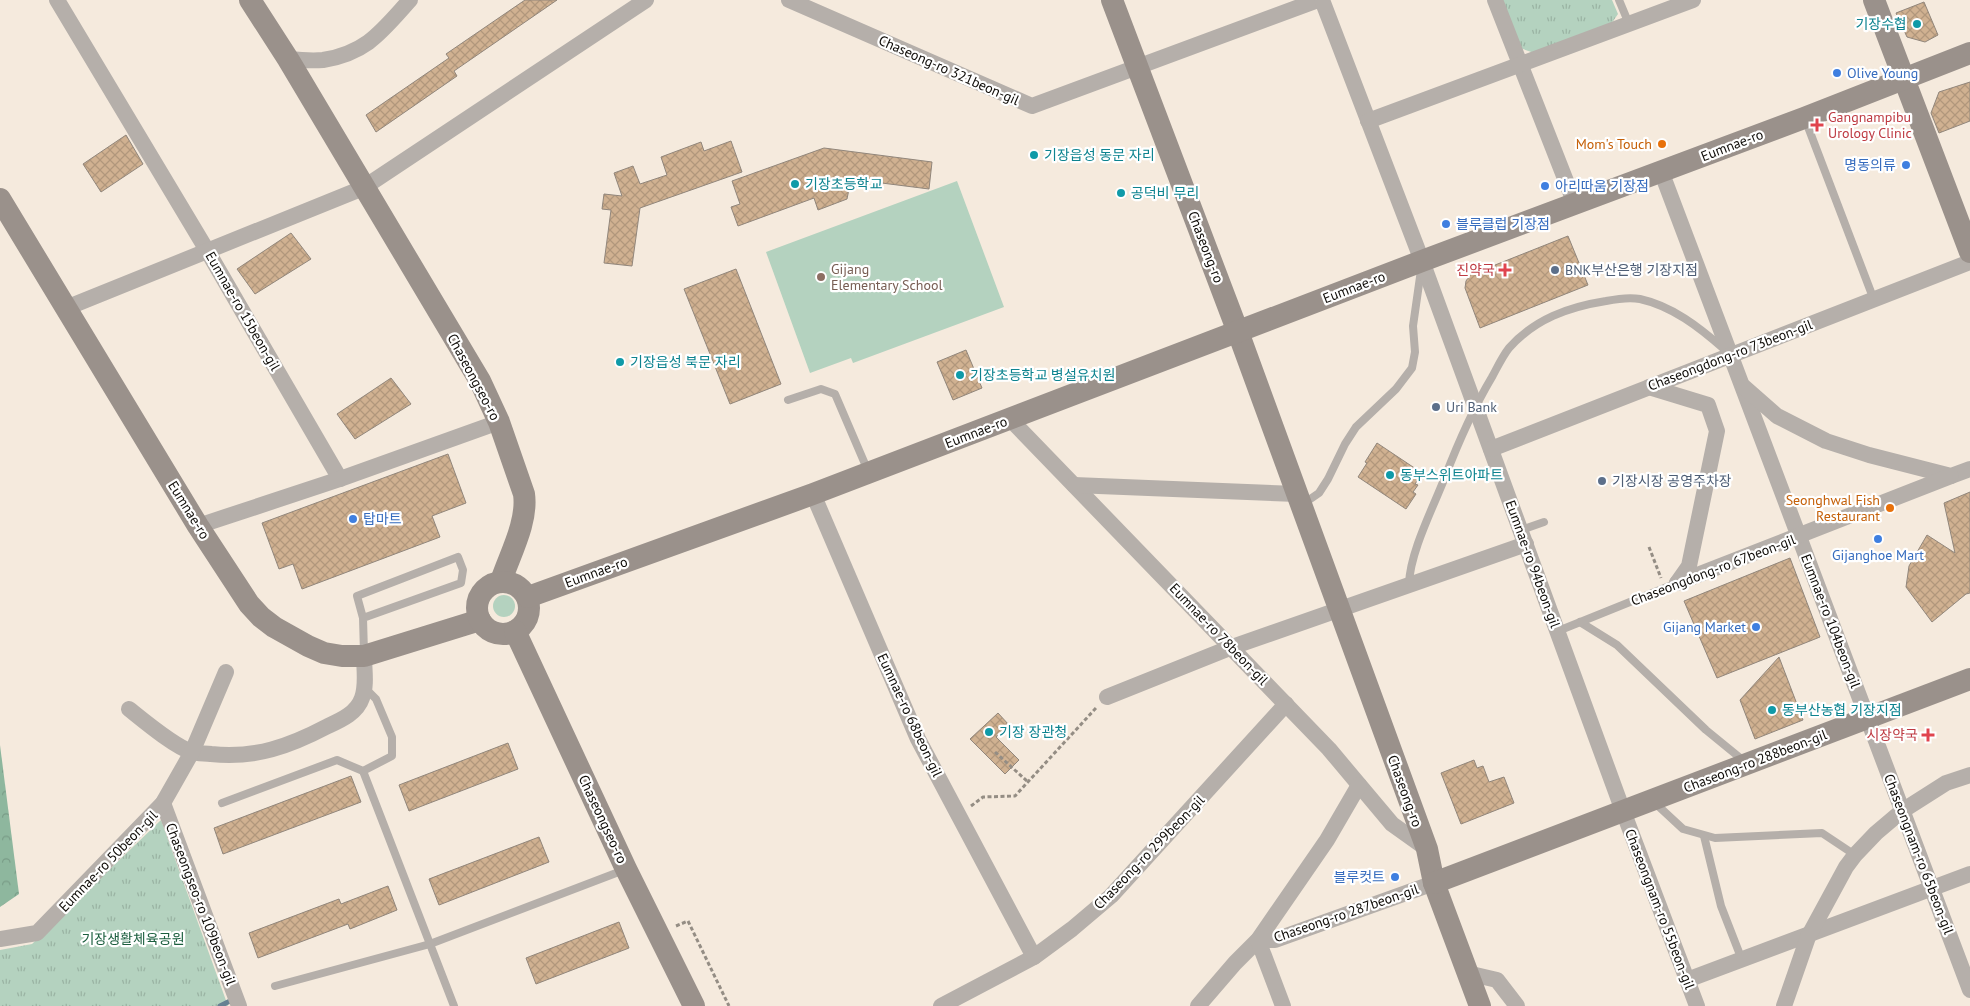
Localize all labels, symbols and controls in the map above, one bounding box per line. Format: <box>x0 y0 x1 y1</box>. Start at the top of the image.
place label: 기장수협 <box>1855 15 1907 33</box>
marker: 기장수협 <box>1911 18 1923 30</box>
street label: Chaseong-ro 321beon-gil <box>876 31 1022 109</box>
place label: Olive Young <box>1847 64 1918 82</box>
marker: Olive Young <box>1831 67 1843 79</box>
place label: Gangnampibu Urology Clinic <box>1828 108 1912 142</box>
marker: Gangnampibu Urology Clinic <box>1810 118 1824 132</box>
street label: Eumnae-ro <box>1698 125 1766 165</box>
place label: Mom's Touch <box>1576 135 1652 153</box>
marker: Mom's Touch <box>1656 138 1668 150</box>
place label: 기장읍성 동문 자리 <box>1044 146 1155 164</box>
marker: 기장읍성 동문 자리 <box>1028 149 1040 161</box>
place label: 명동의류 <box>1844 156 1896 174</box>
marker: 명동의류 <box>1900 159 1912 171</box>
place label: 기장초등학교 <box>805 175 882 193</box>
place label: 아리따움 기장점 <box>1555 177 1649 195</box>
marker: 기장초등학교 <box>789 178 801 190</box>
marker: 아리따움 기장점 <box>1539 180 1551 192</box>
place label: 공덕비 무리 <box>1131 184 1199 202</box>
marker: 공덕비 무리 <box>1115 187 1127 199</box>
street label: Chaseong-ro <box>1184 209 1228 285</box>
place label: 블루클럽 기장점 <box>1456 215 1550 233</box>
marker: 블루클럽 기장점 <box>1440 218 1452 230</box>
street label: Eumnae-ro 15beon-gil <box>202 248 284 374</box>
place label: Gijang Elementary School <box>831 260 943 294</box>
place label: 진약국 <box>1456 261 1495 279</box>
place label: BNK부산은행 기장지점 <box>1565 261 1698 279</box>
marker: 진약국 <box>1499 264 1511 276</box>
marker: BNK부산은행 기장지점 <box>1549 264 1561 276</box>
street label: Eumnae-ro <box>1320 267 1388 307</box>
marker: Gijang Elementary School <box>815 271 827 283</box>
street label: Chaseongdong-ro 73beon-gil <box>1645 315 1815 395</box>
street label: Chaseongseo-ro <box>444 330 504 424</box>
place label: 기장읍성 북문 자리 <box>630 353 741 371</box>
marker: 기장읍성 북문 자리 <box>614 356 626 368</box>
place label: 기장초등학교 병설유치원 <box>970 366 1115 384</box>
marker: 기장초등학교 병설유치원 <box>954 369 966 381</box>
place label: Uri Bank <box>1446 398 1497 416</box>
marker: Uri Bank <box>1430 401 1442 413</box>
street label: Eumnae-ro <box>942 412 1010 452</box>
place label: 동부스위트아파트 <box>1400 466 1503 484</box>
marker: 동부스위트아파트 <box>1384 469 1396 481</box>
place label: 기장시장 공영주차장 <box>1612 472 1732 490</box>
marker: 기장시장 공영주차장 <box>1596 475 1608 487</box>
street label: Eumnae-ro <box>164 477 214 543</box>
place label: Seonghwal Fish Restaurant <box>1786 491 1880 525</box>
street label: Eumnae-ro 94beon-gil <box>1502 498 1564 630</box>
marker: Seonghwal Fish Restaurant <box>1884 502 1896 514</box>
place label: 탑마트 <box>363 510 402 528</box>
marker: 탑마트 <box>347 513 359 525</box>
street label: Chaseongdong-ro 67beon-gil <box>1628 530 1798 610</box>
marker: Gijanghoe Mart <box>1872 533 1884 545</box>
place label: Gijanghoe Mart <box>1832 546 1924 564</box>
street label: Eumnae-ro 104beon-gil <box>1797 551 1865 691</box>
street label: Eumnae-ro <box>562 552 630 592</box>
street label: Eumnae-ro 78beon-gil <box>1166 579 1272 689</box>
place label: Gijang Market <box>1663 618 1746 636</box>
marker: Gijang Market <box>1750 621 1762 633</box>
street label: Eumnae-ro 68beon-gil <box>873 650 947 780</box>
place label: 동부산농협 기장지점 <box>1782 701 1902 719</box>
marker: 동부산농협 기장지점 <box>1766 704 1778 716</box>
place label: 기장 장관청 <box>999 723 1067 741</box>
street label: Chaseong-ro 288beon-gil <box>1681 725 1829 797</box>
marker: 기장 장관청 <box>983 726 995 738</box>
place label: 시장약국 <box>1866 726 1918 744</box>
marker: 시장약국 <box>1922 729 1934 741</box>
street label: Chaseong-ro <box>1384 752 1426 830</box>
street label: Chaseongnam-ro 65beon-gil <box>1880 771 1958 937</box>
street label: Chaseongseo-ro <box>575 772 631 866</box>
street label: Chaseong-ro 299beon-gil <box>1090 791 1208 913</box>
street label: Eumnae-ro 50beon-gil <box>55 806 161 916</box>
street label: Chaseongseo-ro 109beon-gil <box>162 820 240 988</box>
street label: Chaseongnam-ro 55beon-gil <box>1621 826 1699 992</box>
place label: 블루컷트 <box>1333 868 1385 886</box>
marker: 블루컷트 <box>1389 871 1401 883</box>
street label: Chaseong-ro 287beon-gil <box>1271 880 1421 946</box>
park label: 기장생활체육공원 <box>81 930 185 948</box>

